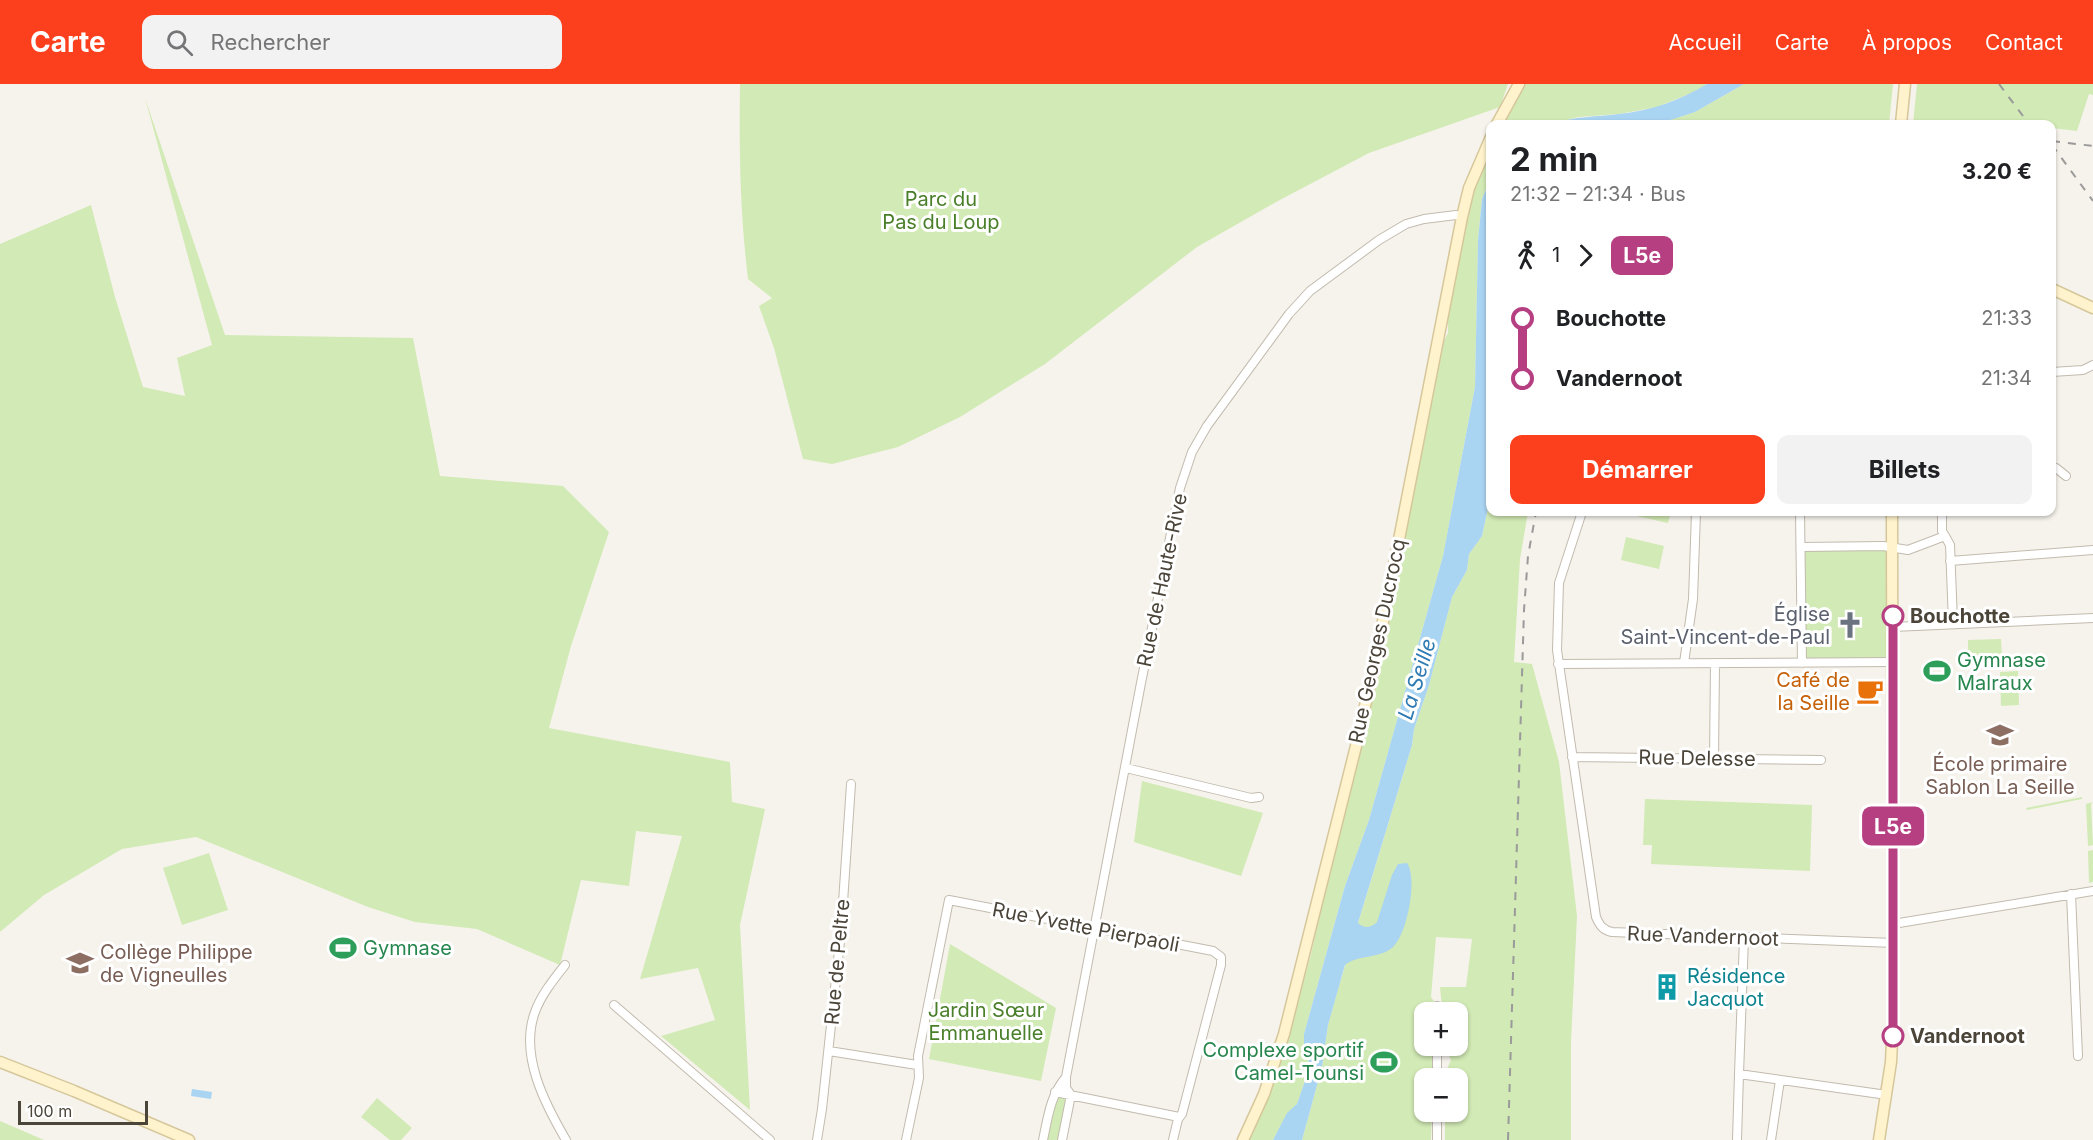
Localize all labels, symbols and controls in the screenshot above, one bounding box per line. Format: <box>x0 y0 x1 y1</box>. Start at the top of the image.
search box <box>142 15 562 69</box>
text: Carte <box>30 25 106 59</box>
icon: search <box>163 26 196 59</box>
text: Rechercher <box>211 29 330 55</box>
text: Accueil <box>1668 30 1742 55</box>
text: Carte <box>1775 30 1829 55</box>
text: À propos <box>1862 30 1952 55</box>
text: Contact <box>1985 30 2063 55</box>
text: 2 min <box>1510 139 1598 179</box>
text: 3.20 € <box>1962 158 2032 184</box>
text: 21:32 – 21:34 · Bus <box>1510 182 1686 206</box>
park label: Parc du Pas du Loup <box>882 187 1000 234</box>
icon: walk <box>1510 239 1543 272</box>
icon: forward <box>1569 239 1602 272</box>
text: 1 <box>1552 243 1560 267</box>
text: L5e <box>1623 243 1661 268</box>
text: Bouchotte <box>1556 305 1666 331</box>
text: 21:33 <box>1981 306 2032 330</box>
text: Vandernoot <box>1556 365 1682 391</box>
text: 21:34 <box>1981 366 2032 390</box>
button: Démarrer <box>1510 435 1765 504</box>
button: Billets <box>1777 435 2032 504</box>
street label: Rue de Haute-Rive <box>1132 491 1192 669</box>
street label: Rue Georges Ducrocq <box>1344 537 1410 745</box>
place label: Église Saint-Vincent-de-Paul <box>1620 601 1830 649</box>
place label: Bouchotte <box>1910 604 2010 628</box>
marker: Bouchotte <box>1882 605 1904 627</box>
church icon: Église Saint-Vincent-de-Paul <box>1835 610 1865 640</box>
water label: La Seille <box>1392 635 1441 722</box>
place label: Gymnase Malraux <box>1957 648 2046 695</box>
sports icon: Gymnase Malraux <box>1922 656 1952 686</box>
place label: Café de la Seille <box>1776 668 1850 715</box>
cafe icon: Café de la Seille <box>1855 676 1885 706</box>
school or university icon: École primaire Sablon La Seille <box>1985 720 2015 750</box>
street label: Rue Delesse <box>1638 745 1756 771</box>
place label: École primaire Sablon La Seille <box>1925 751 2075 799</box>
line badge: L5e <box>1858 806 1928 846</box>
text: L5e <box>1874 814 1912 839</box>
street label: Rue Yvette Pierpaoli <box>990 897 1182 957</box>
street label: Rue de Peltre <box>820 898 854 1026</box>
street label: Rue Vandernoot <box>1627 921 1780 951</box>
sports icon: Gymnase <box>328 933 358 963</box>
place label: Gymnase <box>363 936 452 960</box>
place label: Collège Philippe de Vigneulles <box>100 940 253 987</box>
school or university icon: Collège Philippe de Vigneulles <box>65 948 95 978</box>
place label: Résidence Jacquot <box>1687 964 1785 1011</box>
building icon: Résidence Jacquot <box>1652 972 1682 1002</box>
park label: Jardin Sœur Emmanuelle <box>928 998 1045 1045</box>
map controls <box>1414 1002 1468 1122</box>
button: + <box>1414 1002 1468 1056</box>
place label: Vandernoot <box>1910 1024 2025 1048</box>
marker: Vandernoot <box>1882 1025 1904 1047</box>
place label: Complexe sportif Camel-Tounsi <box>1202 1038 1365 1085</box>
sports icon: Complexe sportif Camel-Tounsi <box>1369 1047 1399 1077</box>
button: − <box>1414 1068 1468 1122</box>
scale bar <box>18 1098 148 1126</box>
text: 100 m <box>27 1101 72 1121</box>

